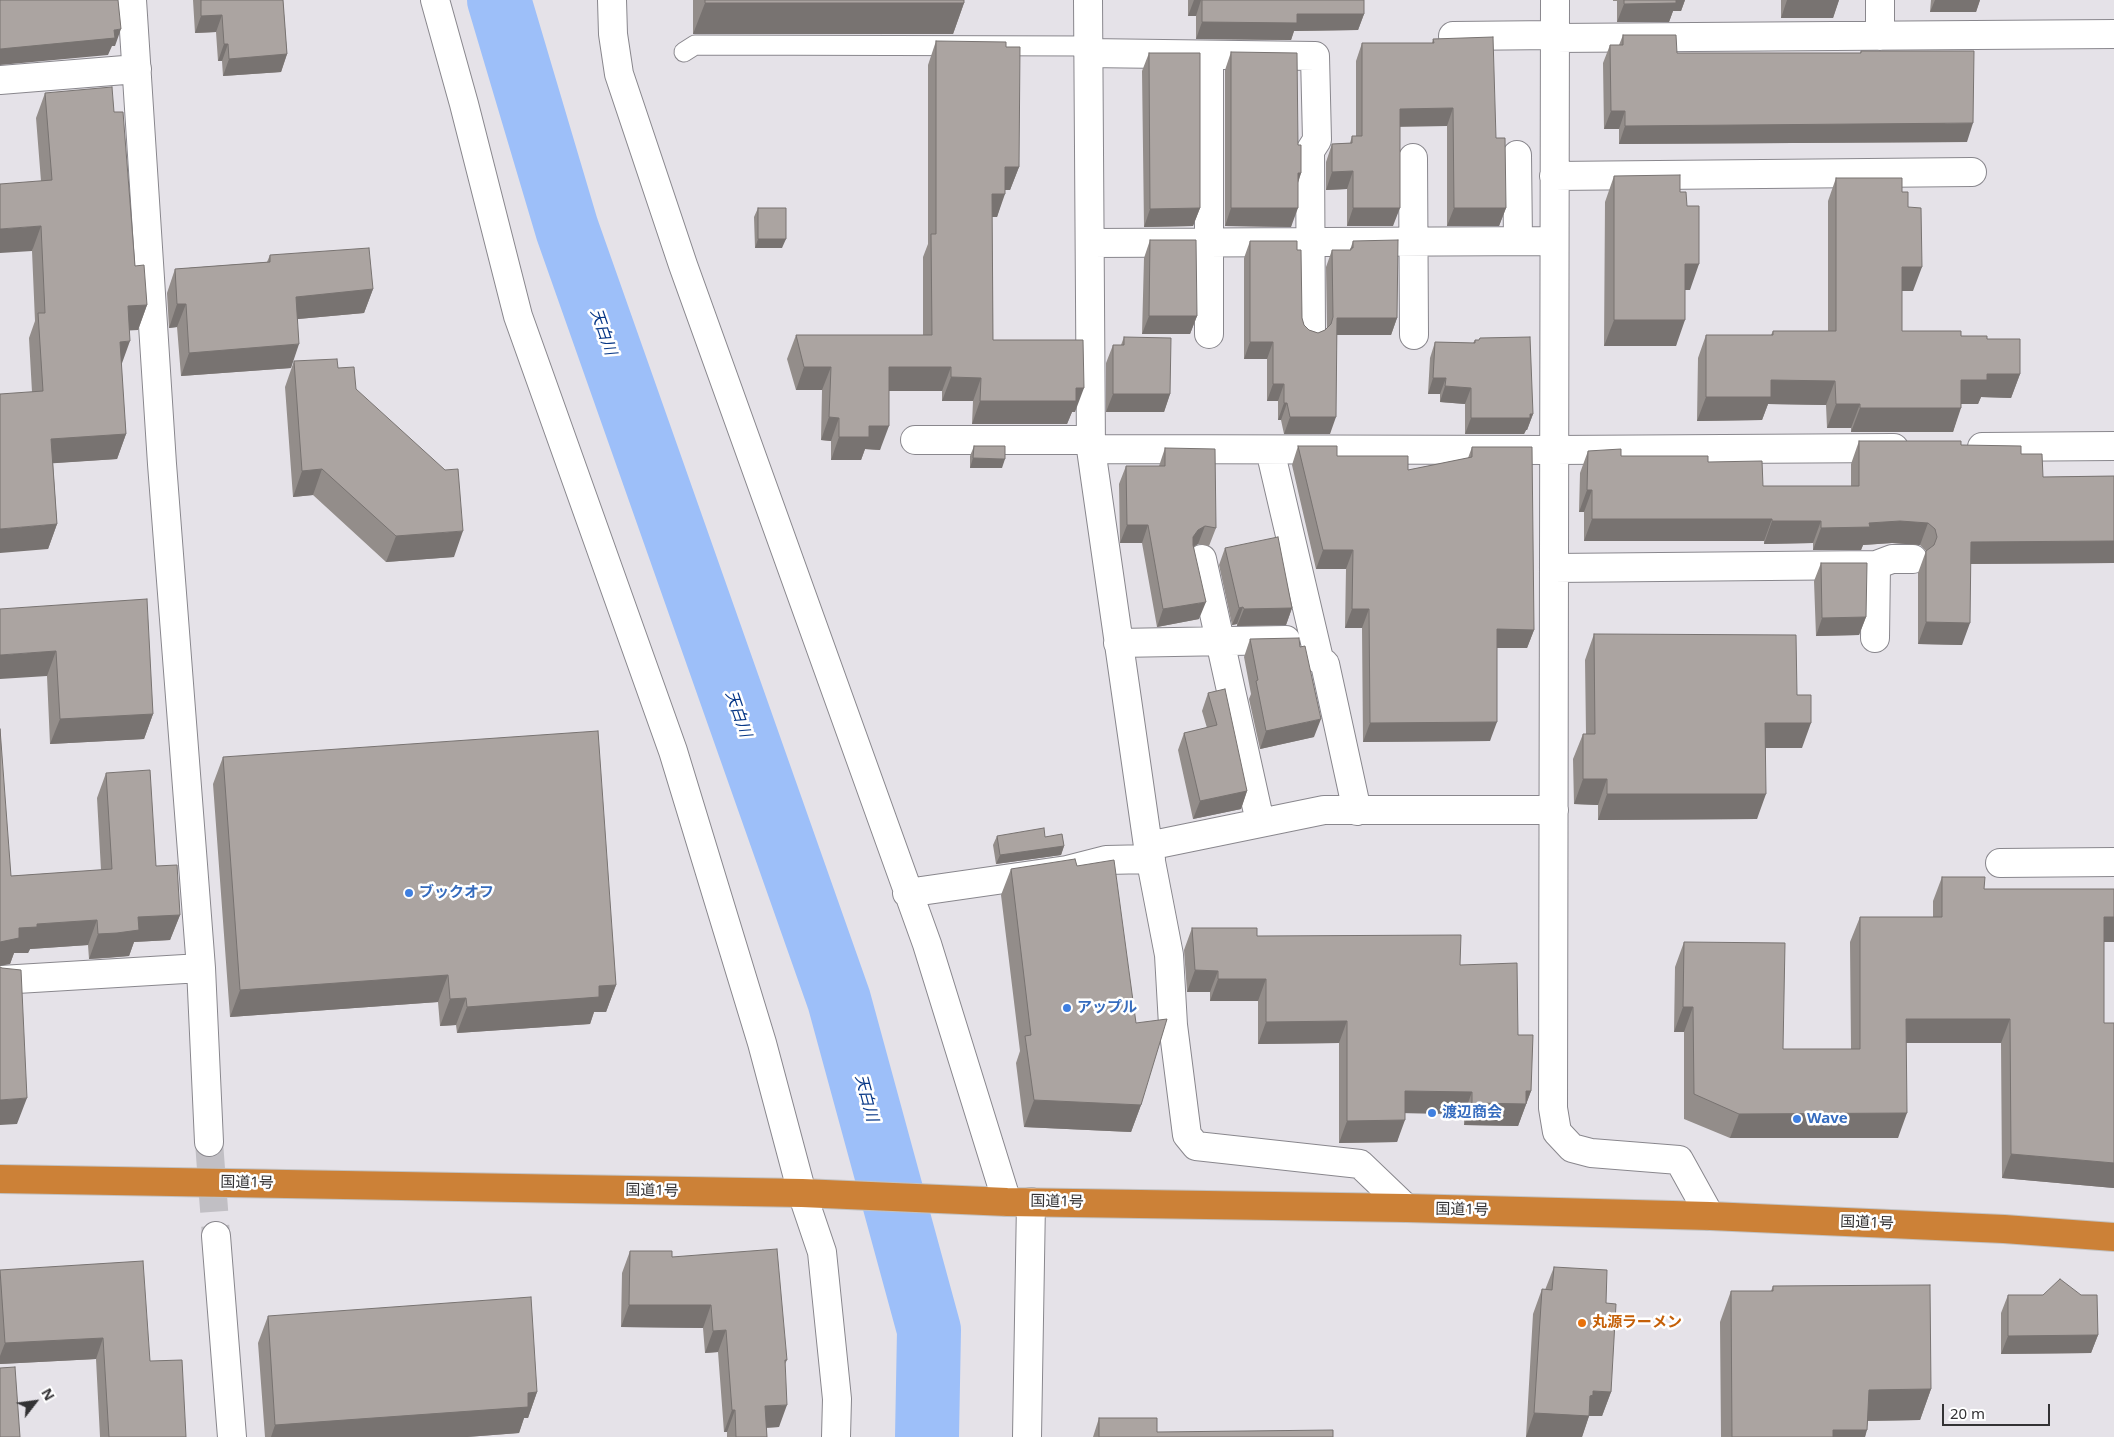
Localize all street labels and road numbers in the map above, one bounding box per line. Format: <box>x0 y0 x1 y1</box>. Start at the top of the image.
street label: 国道1号 <box>220 1174 274 1192</box>
street label: 国道1号 <box>625 1182 679 1200</box>
street label: 国道1号 <box>1030 1193 1084 1211</box>
street label: 国道1号 <box>1435 1201 1489 1219</box>
street label: 国道1号 <box>1840 1213 1894 1233</box>

